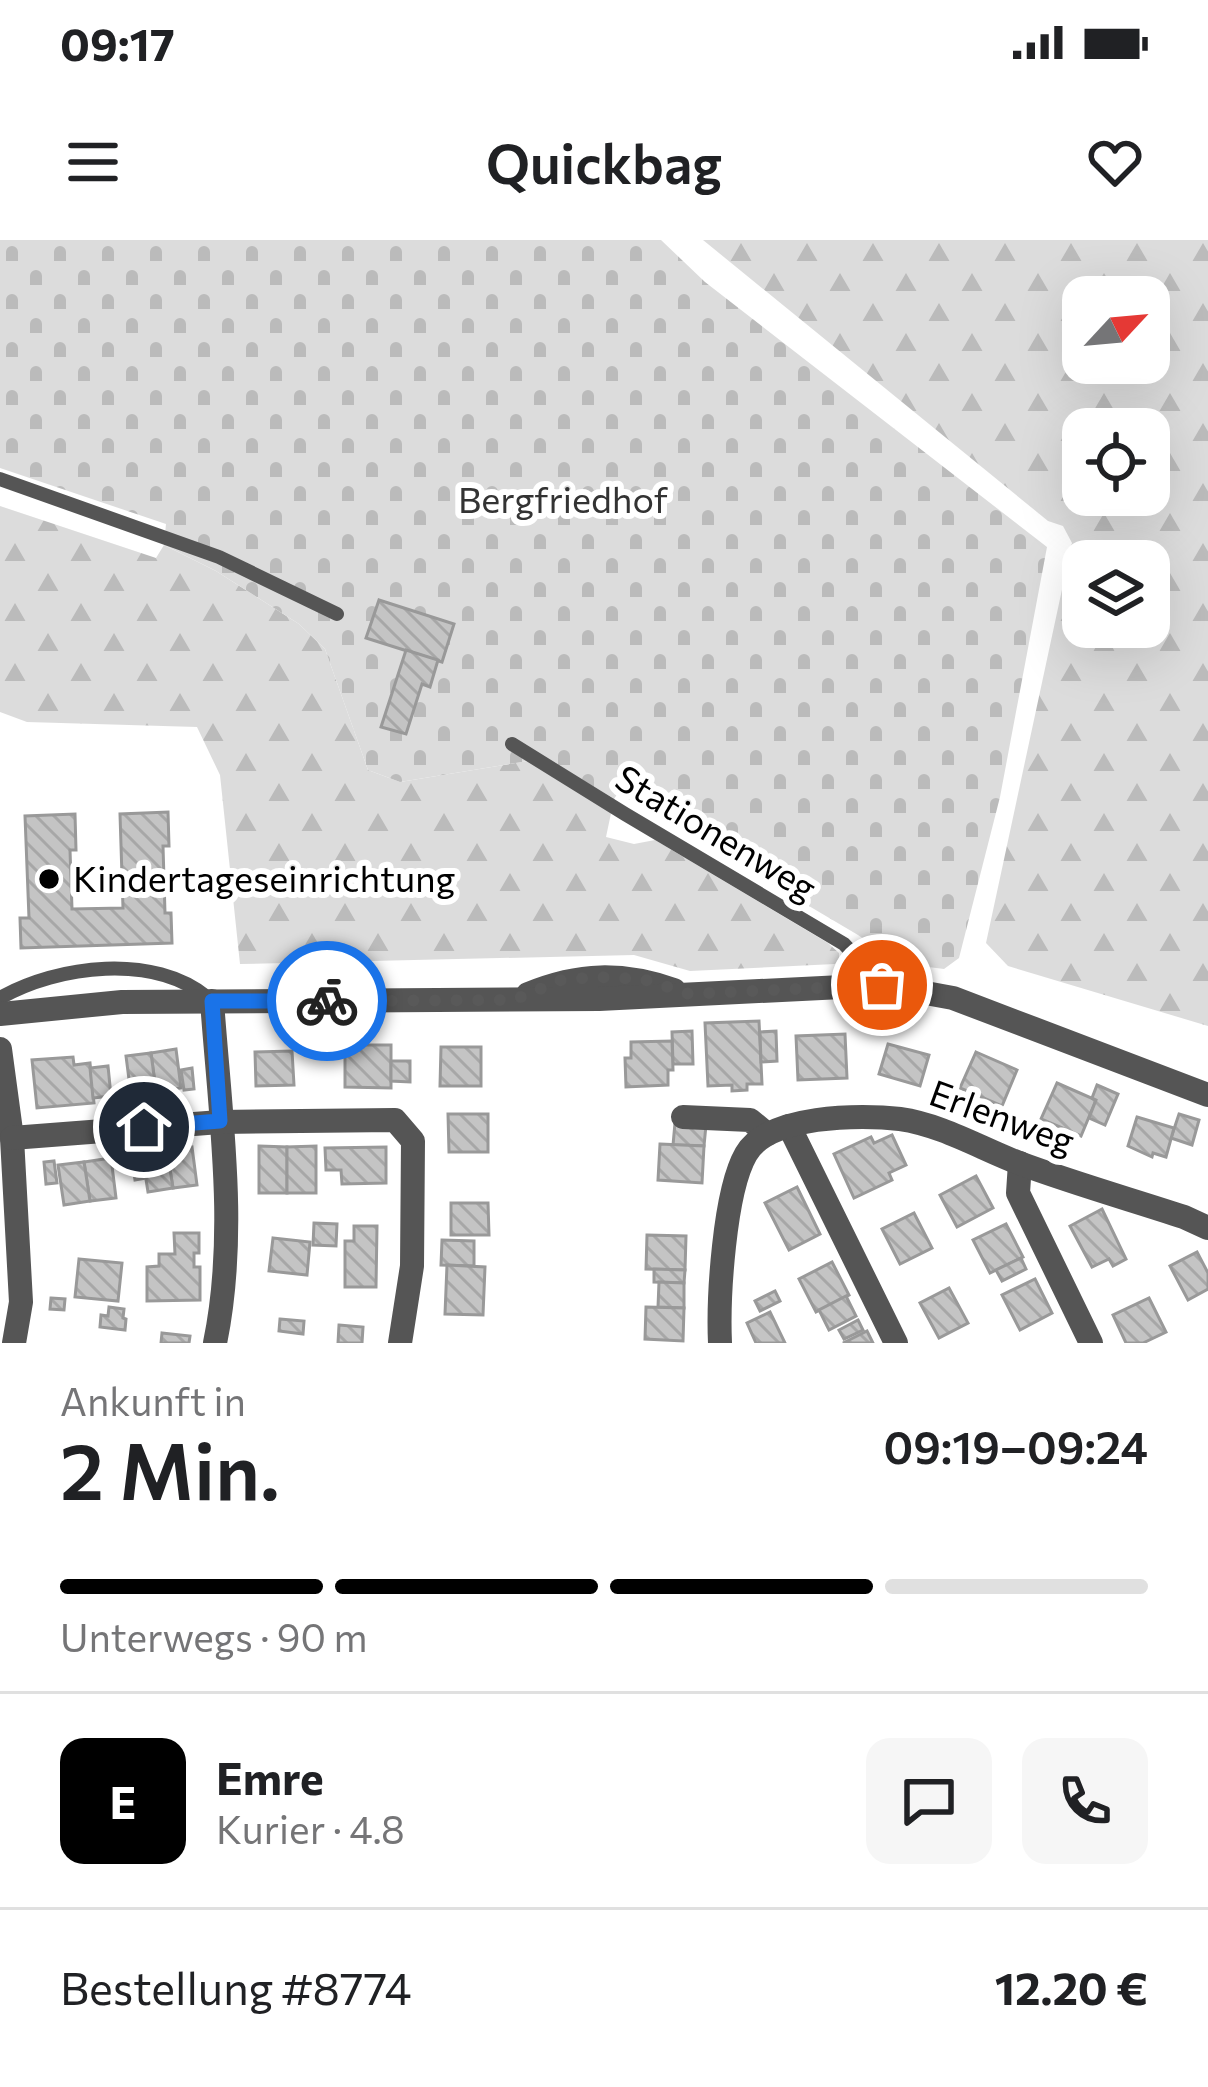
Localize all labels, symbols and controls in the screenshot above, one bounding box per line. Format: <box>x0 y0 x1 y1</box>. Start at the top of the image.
text: 09:17 <box>60 15 175 70</box>
icon: menu <box>60 129 126 195</box>
text: Quickbag <box>486 129 722 195</box>
icon: heart <box>1082 129 1148 195</box>
north arrow <box>1062 276 1170 384</box>
map controls <box>1062 276 1170 648</box>
button: locate <box>1062 408 1170 516</box>
park label: Bergfriedhof <box>458 476 669 520</box>
button: layers <box>1062 540 1170 648</box>
street label: Stationenweg <box>609 754 825 908</box>
place label: Kindertageseinrichtung <box>73 855 455 899</box>
marker: Kindertageseinrichtung <box>36 866 62 892</box>
pin <box>831 934 933 1036</box>
courier <box>267 941 387 1061</box>
icon: bag <box>849 952 915 1018</box>
icon: bike <box>294 968 360 1034</box>
street label: Erlenweg <box>924 1069 1081 1162</box>
pin <box>93 1076 195 1178</box>
icon: home <box>111 1094 177 1160</box>
text: Ankunft in <box>60 1376 246 1424</box>
text: 09:19–09:24 <box>883 1418 1148 1473</box>
text: 2 Min. <box>60 1421 280 1516</box>
text: Unterwegs · 90 m <box>60 1612 367 1660</box>
button: chat <box>866 1738 992 1864</box>
button: phone <box>1022 1738 1148 1864</box>
text: Emre <box>216 1749 324 1804</box>
text: E <box>110 1773 136 1828</box>
text: Kurier · 4.8 <box>216 1804 405 1852</box>
text: Bestellung #8774 <box>60 1959 411 2014</box>
text: 12.20 € <box>995 1959 1148 2014</box>

